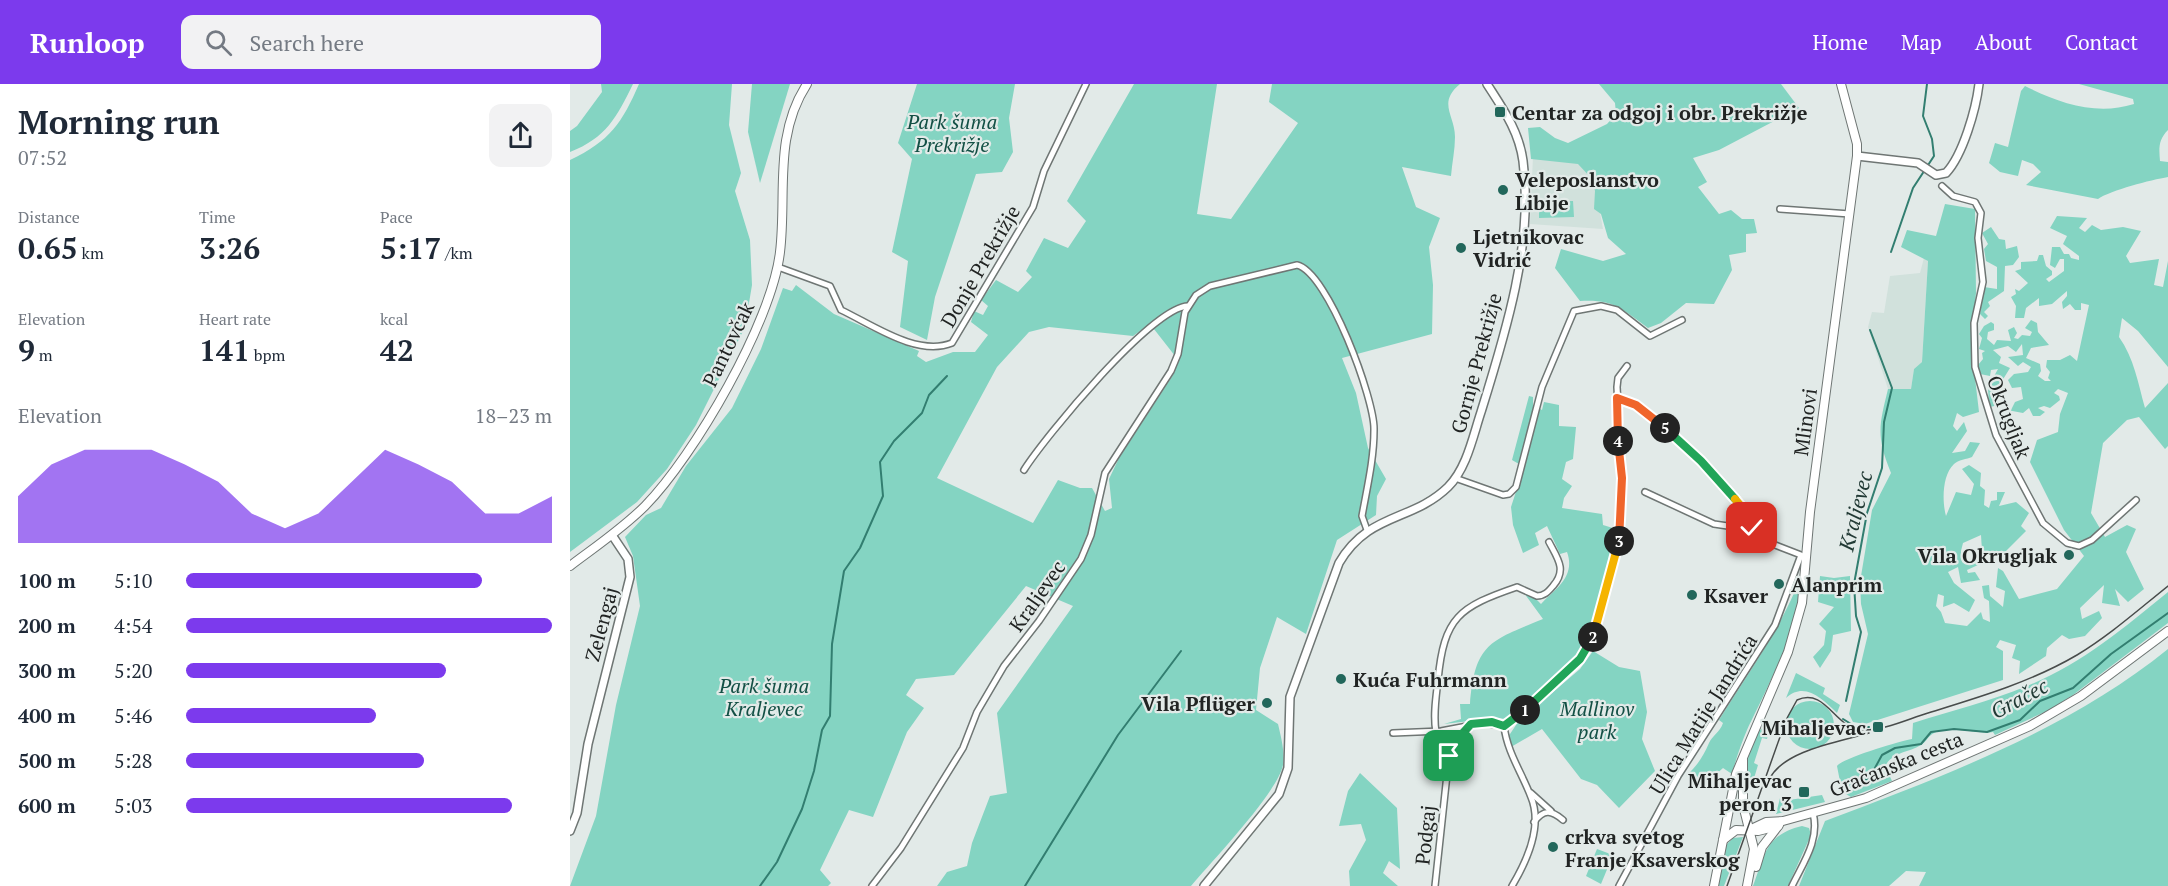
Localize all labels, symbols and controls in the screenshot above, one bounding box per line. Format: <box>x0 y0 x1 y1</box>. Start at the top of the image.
search box <box>181 15 601 69</box>
text: Runloop <box>30 24 145 61</box>
icon: search <box>202 26 235 59</box>
text: Search here <box>250 28 364 57</box>
text: Home <box>1812 28 1868 56</box>
text: Map <box>1901 28 1942 56</box>
text: About <box>1975 28 2032 56</box>
text: Contact <box>2065 28 2138 56</box>
place label: Centar za odgoj i obr. Prekrižje <box>1512 99 1808 126</box>
text: Morning run <box>18 100 220 143</box>
button: share <box>489 104 552 167</box>
marker: Centar za odgoj i obr. Prekrižje <box>1493 105 1507 119</box>
park label: Park šuma Prekrižje <box>906 108 997 158</box>
text: 07:52 <box>18 144 67 171</box>
place label: Veleposlanstvo Libije <box>1515 166 1659 216</box>
marker: Veleposlanstvo Libije <box>1496 183 1510 197</box>
street label: Donje Prekrižje <box>934 200 1026 332</box>
text: Distance <box>18 206 80 228</box>
text: Time <box>199 206 236 228</box>
text: Pace <box>380 206 413 228</box>
place label: Ljetnikovac Vidrić <box>1473 223 1584 273</box>
text: 0.65 <box>18 228 78 268</box>
text: 3:26 <box>199 228 260 268</box>
text: 5:17 <box>380 228 441 268</box>
marker: Ljetnikovac Vidrić <box>1454 241 1468 255</box>
text: km <box>78 242 104 264</box>
text: /km <box>441 242 473 264</box>
street label: Gornje Prekrižje <box>1444 290 1508 436</box>
street label: Pantovčak <box>696 296 760 391</box>
text: Elevation <box>18 308 85 330</box>
text: Heart rate <box>199 308 271 330</box>
text: kcal <box>380 308 408 330</box>
text: 9 <box>18 330 35 370</box>
text: 141 <box>199 330 250 370</box>
text: 42 <box>380 330 414 370</box>
text: m <box>35 344 53 366</box>
text: bpm <box>250 344 285 366</box>
street label: Okrugljak <box>1981 372 2037 463</box>
street label: Mlinovi <box>1787 386 1823 458</box>
text: Elevation <box>18 402 102 429</box>
text: 18–23 m <box>475 402 552 429</box>
pin: 5 <box>1650 413 1680 443</box>
text: 5 <box>1660 417 1670 439</box>
pin: 4 <box>1603 426 1633 456</box>
text: 4 <box>1613 430 1623 452</box>
water label: Kraljevec <box>1831 467 1879 555</box>
pin <box>1726 502 1777 553</box>
icon: check <box>1735 511 1768 544</box>
pin: 3 <box>1604 526 1634 556</box>
text: 3 <box>1614 530 1624 552</box>
place label: Vila Okrugljak <box>1918 542 2057 569</box>
marker: Vila Okrugljak <box>2062 548 2076 562</box>
street label: Kraljevec <box>1003 555 1071 637</box>
text: 100 m <box>18 567 76 594</box>
text: 5:10 <box>114 567 153 594</box>
place label: Alanprim <box>1791 571 1883 598</box>
marker: Alanprim <box>1772 577 1786 591</box>
place label: Ksaver <box>1704 582 1769 609</box>
street label: Zelengaj <box>578 584 624 664</box>
marker: Ksaver <box>1685 588 1699 602</box>
text: 200 m <box>18 612 76 639</box>
text: 4:54 <box>114 612 153 639</box>
pin: 2 <box>1578 622 1608 652</box>
text: 2 <box>1588 626 1598 648</box>
street label: Ulica Matije Jandrića <box>1643 629 1763 799</box>
text: 300 m <box>18 657 76 684</box>
text: 5:20 <box>114 657 153 684</box>
place label: Kuća Fuhrmann <box>1353 666 1507 693</box>
water label: Gračec <box>1985 671 2053 725</box>
park label: Park šuma Kraljevec <box>718 672 809 722</box>
marker: Kuća Fuhrmann <box>1334 672 1348 686</box>
place label: Vila Pflüger <box>1141 690 1255 717</box>
pin: 1 <box>1510 695 1540 725</box>
park label: Mallinov park <box>1559 695 1635 745</box>
marker: Vila Pflüger <box>1260 696 1274 710</box>
text: 1 <box>1520 699 1530 721</box>
text: 400 m <box>18 702 76 729</box>
text: 5:46 <box>114 702 153 729</box>
place label: Mihaljevac <box>1762 714 1866 741</box>
marker: Mihaljevac <box>1871 720 1885 734</box>
street label: Gračanska cesta <box>1825 725 1967 803</box>
pin <box>1423 730 1474 781</box>
icon: arrive <box>1432 739 1465 772</box>
text: 500 m <box>18 747 76 774</box>
text: 5:28 <box>114 747 153 774</box>
place label: Mihaljevac peron 3 <box>1688 767 1792 817</box>
marker: Mihaljevac peron 3 <box>1797 785 1811 799</box>
text: 600 m <box>18 792 76 819</box>
text: 5:03 <box>114 792 153 819</box>
street label: Podgaj <box>1408 804 1442 866</box>
place label: crkva svetog Franje Ksaverskog <box>1565 823 1740 873</box>
marker: crkva svetog Franje Ksaverskog <box>1546 840 1560 854</box>

